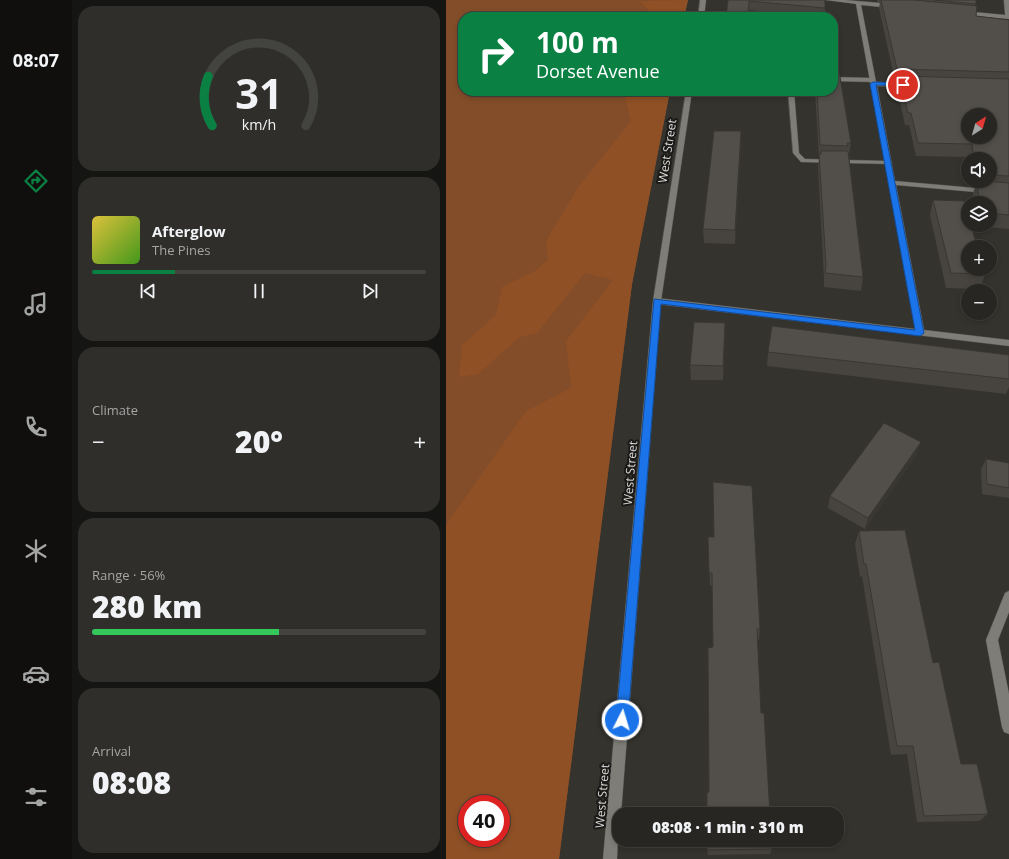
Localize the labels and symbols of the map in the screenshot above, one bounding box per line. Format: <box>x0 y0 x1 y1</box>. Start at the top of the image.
pin <box>886 68 920 102</box>
north arrow <box>961 108 997 144</box>
street label: West Street <box>654 118 680 184</box>
street label: West Street <box>619 440 641 506</box>
position arrow <box>601 699 643 741</box>
street label: West Street <box>591 763 613 829</box>
speed limit sign: 40 <box>458 795 510 847</box>

